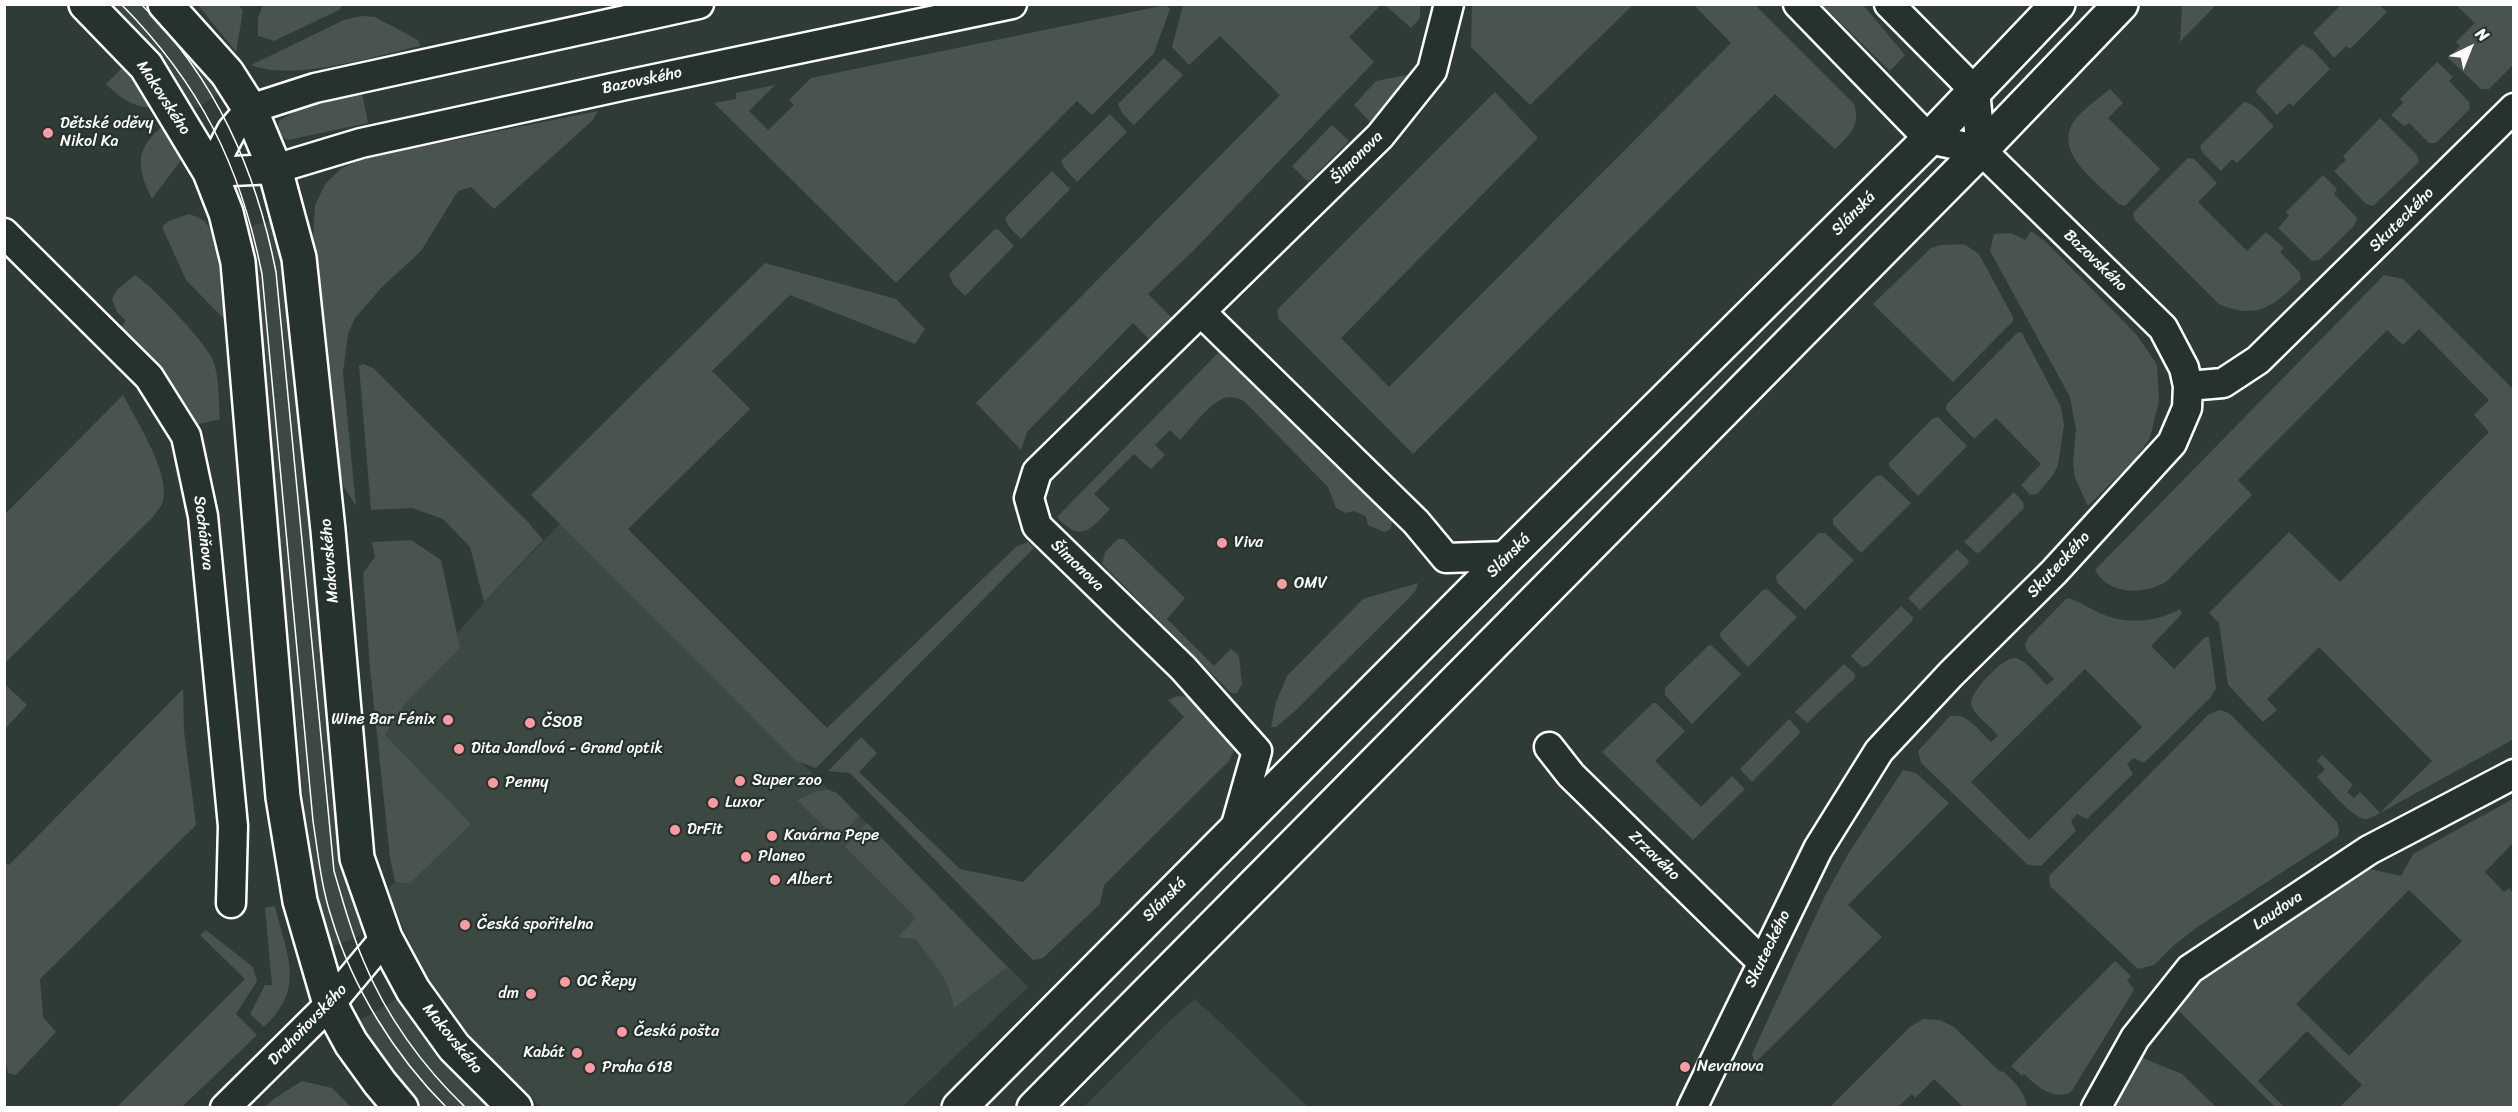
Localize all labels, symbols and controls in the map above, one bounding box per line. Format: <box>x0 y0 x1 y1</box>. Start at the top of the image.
north arrow <box>2440 18 2500 78</box>
text: N <box>2469 20 2497 49</box>
street label: Makovského <box>132 57 194 139</box>
street label: Bazovského <box>600 63 684 99</box>
place label: Dětské oděvy Nikol Ka <box>60 114 153 152</box>
marker: Dětské oděvy Nikol Ka <box>41 126 55 140</box>
street label: Šimonova <box>1327 128 1387 188</box>
street label: Skuteckého <box>2366 184 2438 256</box>
street label: Slánská <box>1828 188 1880 240</box>
street label: Bazovského <box>2059 226 2131 296</box>
street label: Socháňova <box>189 495 217 571</box>
street label: Makovského <box>317 518 343 604</box>
street label: Skuteckého <box>2024 528 2094 602</box>
street label: Slánská <box>1483 530 1535 582</box>
place label: Viva <box>1234 533 1263 553</box>
street label: Šimonova <box>1046 536 1108 596</box>
marker: Viva <box>1215 536 1229 550</box>
place label: OMV <box>1294 574 1327 594</box>
marker: OMV <box>1275 577 1289 591</box>
place label: Wine Bar Fénix <box>331 710 436 730</box>
marker: Wine Bar Fénix <box>441 713 455 727</box>
place label: ČSOB <box>542 713 583 733</box>
marker: ČSOB <box>523 716 537 730</box>
place label: Dita Jandlová - Grand optik <box>471 739 663 759</box>
marker: Dita Jandlová - Grand optik <box>452 742 466 756</box>
place label: Super zoo <box>752 771 822 791</box>
place label: Penny <box>505 773 548 793</box>
marker: Super zoo <box>733 774 747 788</box>
marker: Penny <box>486 776 500 790</box>
place label: Luxor <box>725 793 764 813</box>
marker: Luxor <box>706 796 720 810</box>
place label: DrFit <box>687 820 723 840</box>
marker: DrFit <box>668 823 682 837</box>
place label: Kavárna Pepe <box>784 826 879 846</box>
street label: Zrzavého <box>1624 827 1684 885</box>
marker: Kavárna Pepe <box>765 829 779 843</box>
place label: Planeo <box>758 847 805 867</box>
marker: Planeo <box>739 850 753 864</box>
place label: Albert <box>787 870 832 890</box>
marker: Albert <box>768 873 782 887</box>
street label: Slánská <box>1139 874 1191 926</box>
street label: Laudova <box>2249 887 2307 935</box>
street label: Skuteckého <box>1741 907 1795 991</box>
place label: Česká spořitelna <box>477 915 594 935</box>
marker: Česká spořitelna <box>458 918 472 932</box>
place label: OC Řepy <box>577 972 636 992</box>
marker: OC Řepy <box>558 975 572 989</box>
street label: Drahoňovského <box>265 980 351 1070</box>
place label: dm <box>498 984 519 1004</box>
marker: dm <box>524 987 538 1001</box>
street label: Makovského <box>418 1000 486 1078</box>
place label: Česká pošta <box>634 1022 719 1042</box>
marker: Česká pošta <box>615 1025 629 1039</box>
place label: Kabát <box>523 1043 565 1063</box>
marker: Kabát <box>570 1046 584 1060</box>
place label: Nevanova <box>1697 1057 1764 1077</box>
place label: Praha 618 <box>602 1058 672 1078</box>
marker: Nevanova <box>1678 1060 1692 1074</box>
marker: Praha 618 <box>583 1061 597 1075</box>

